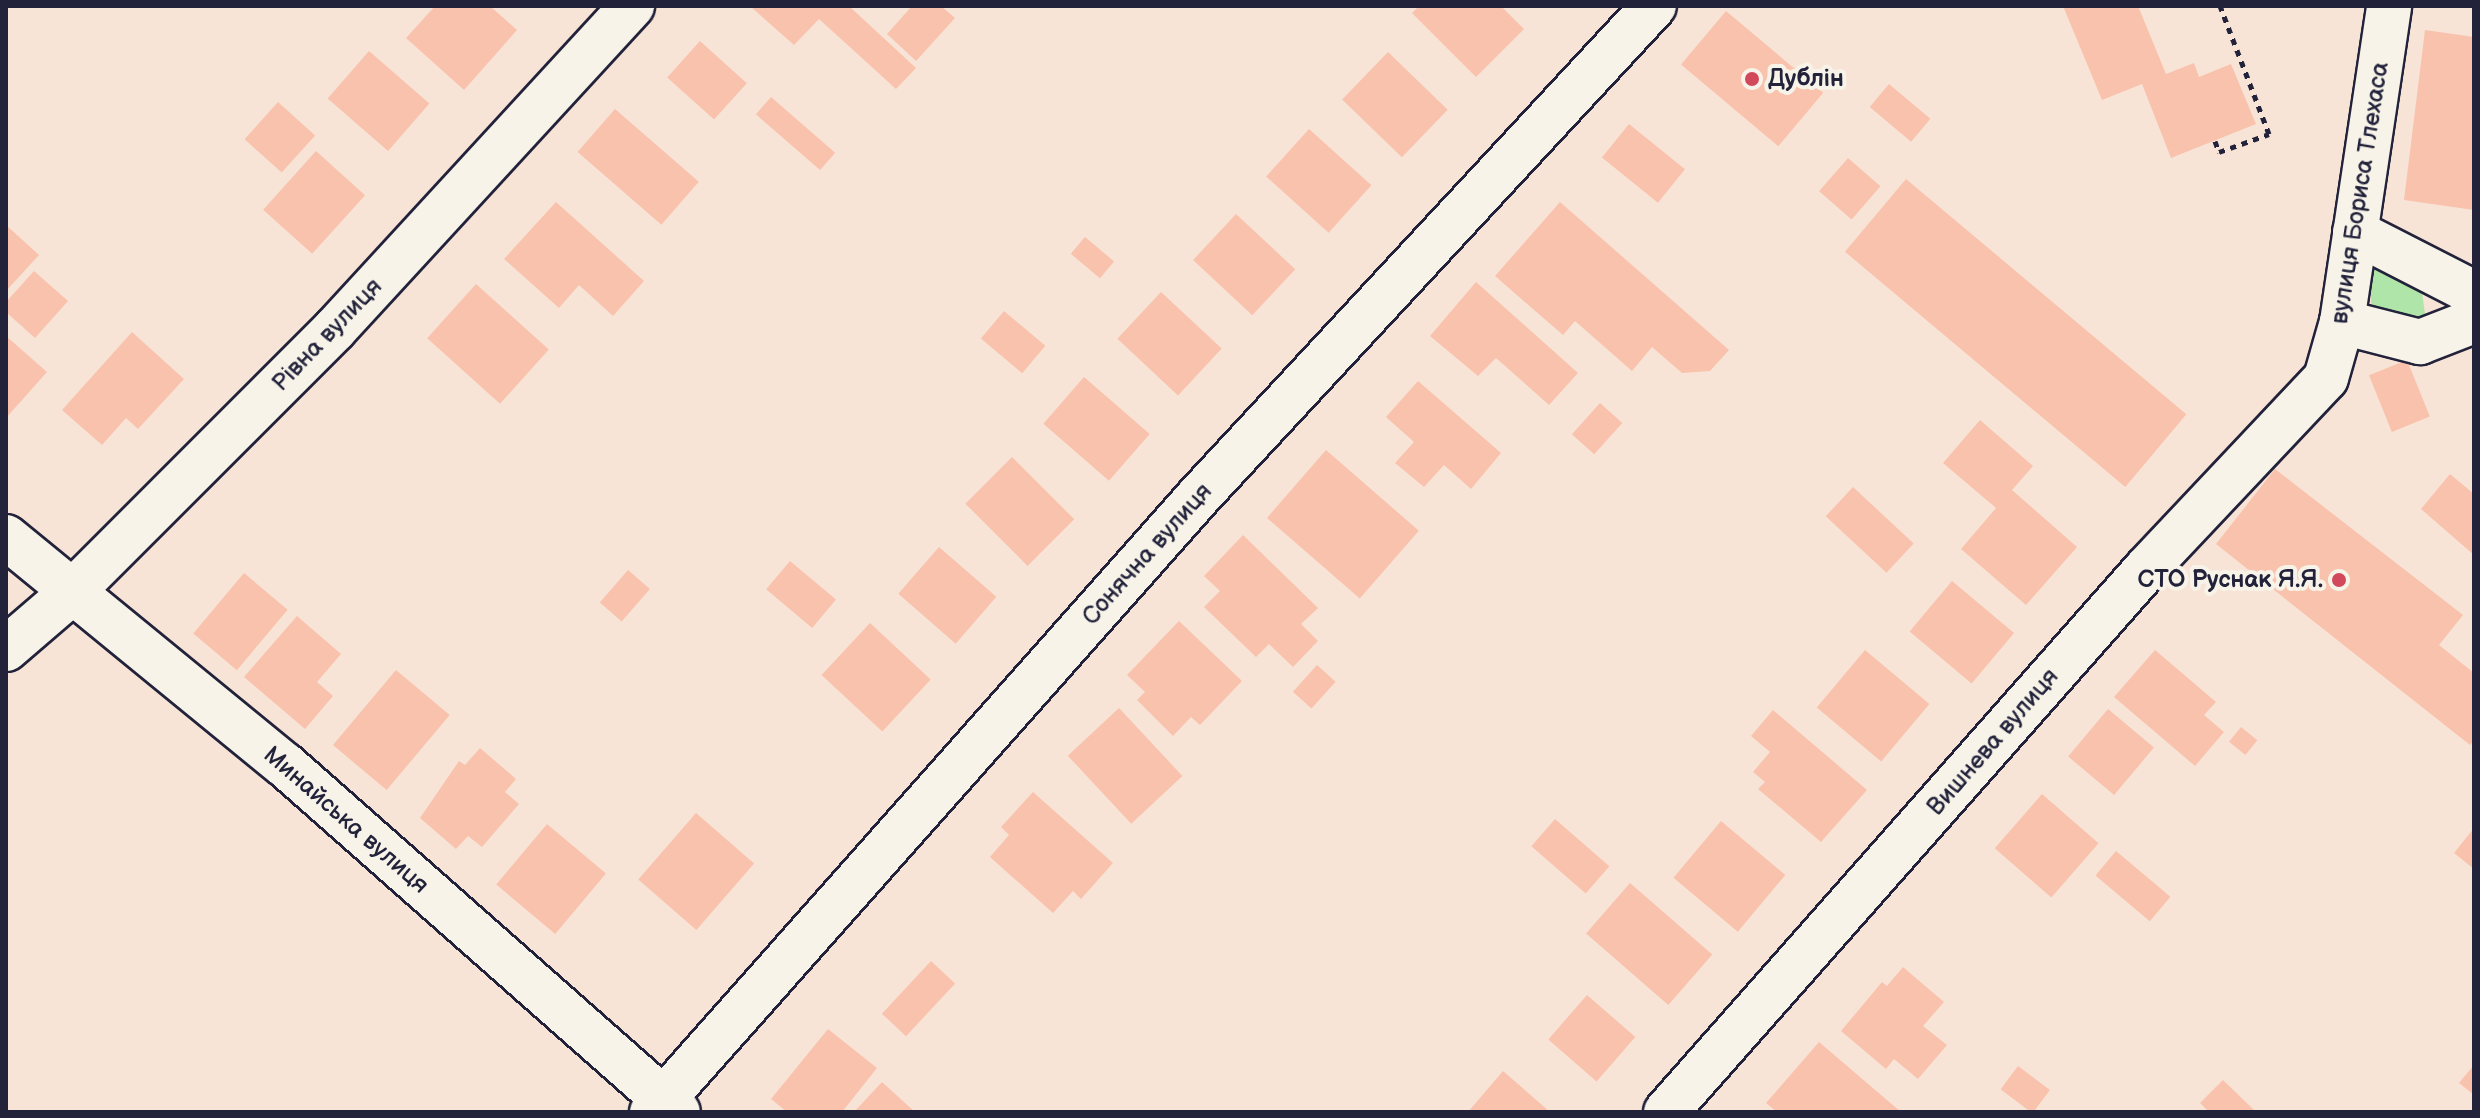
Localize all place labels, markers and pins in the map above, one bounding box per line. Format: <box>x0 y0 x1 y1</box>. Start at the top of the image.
place label: Дублін <box>1768 65 1844 93</box>
marker: Дублін <box>1743 70 1761 88</box>
place label: СТО Руснак Я.Я. <box>2137 566 2323 594</box>
marker: СТО Руснак Я.Я. <box>2330 571 2348 589</box>

